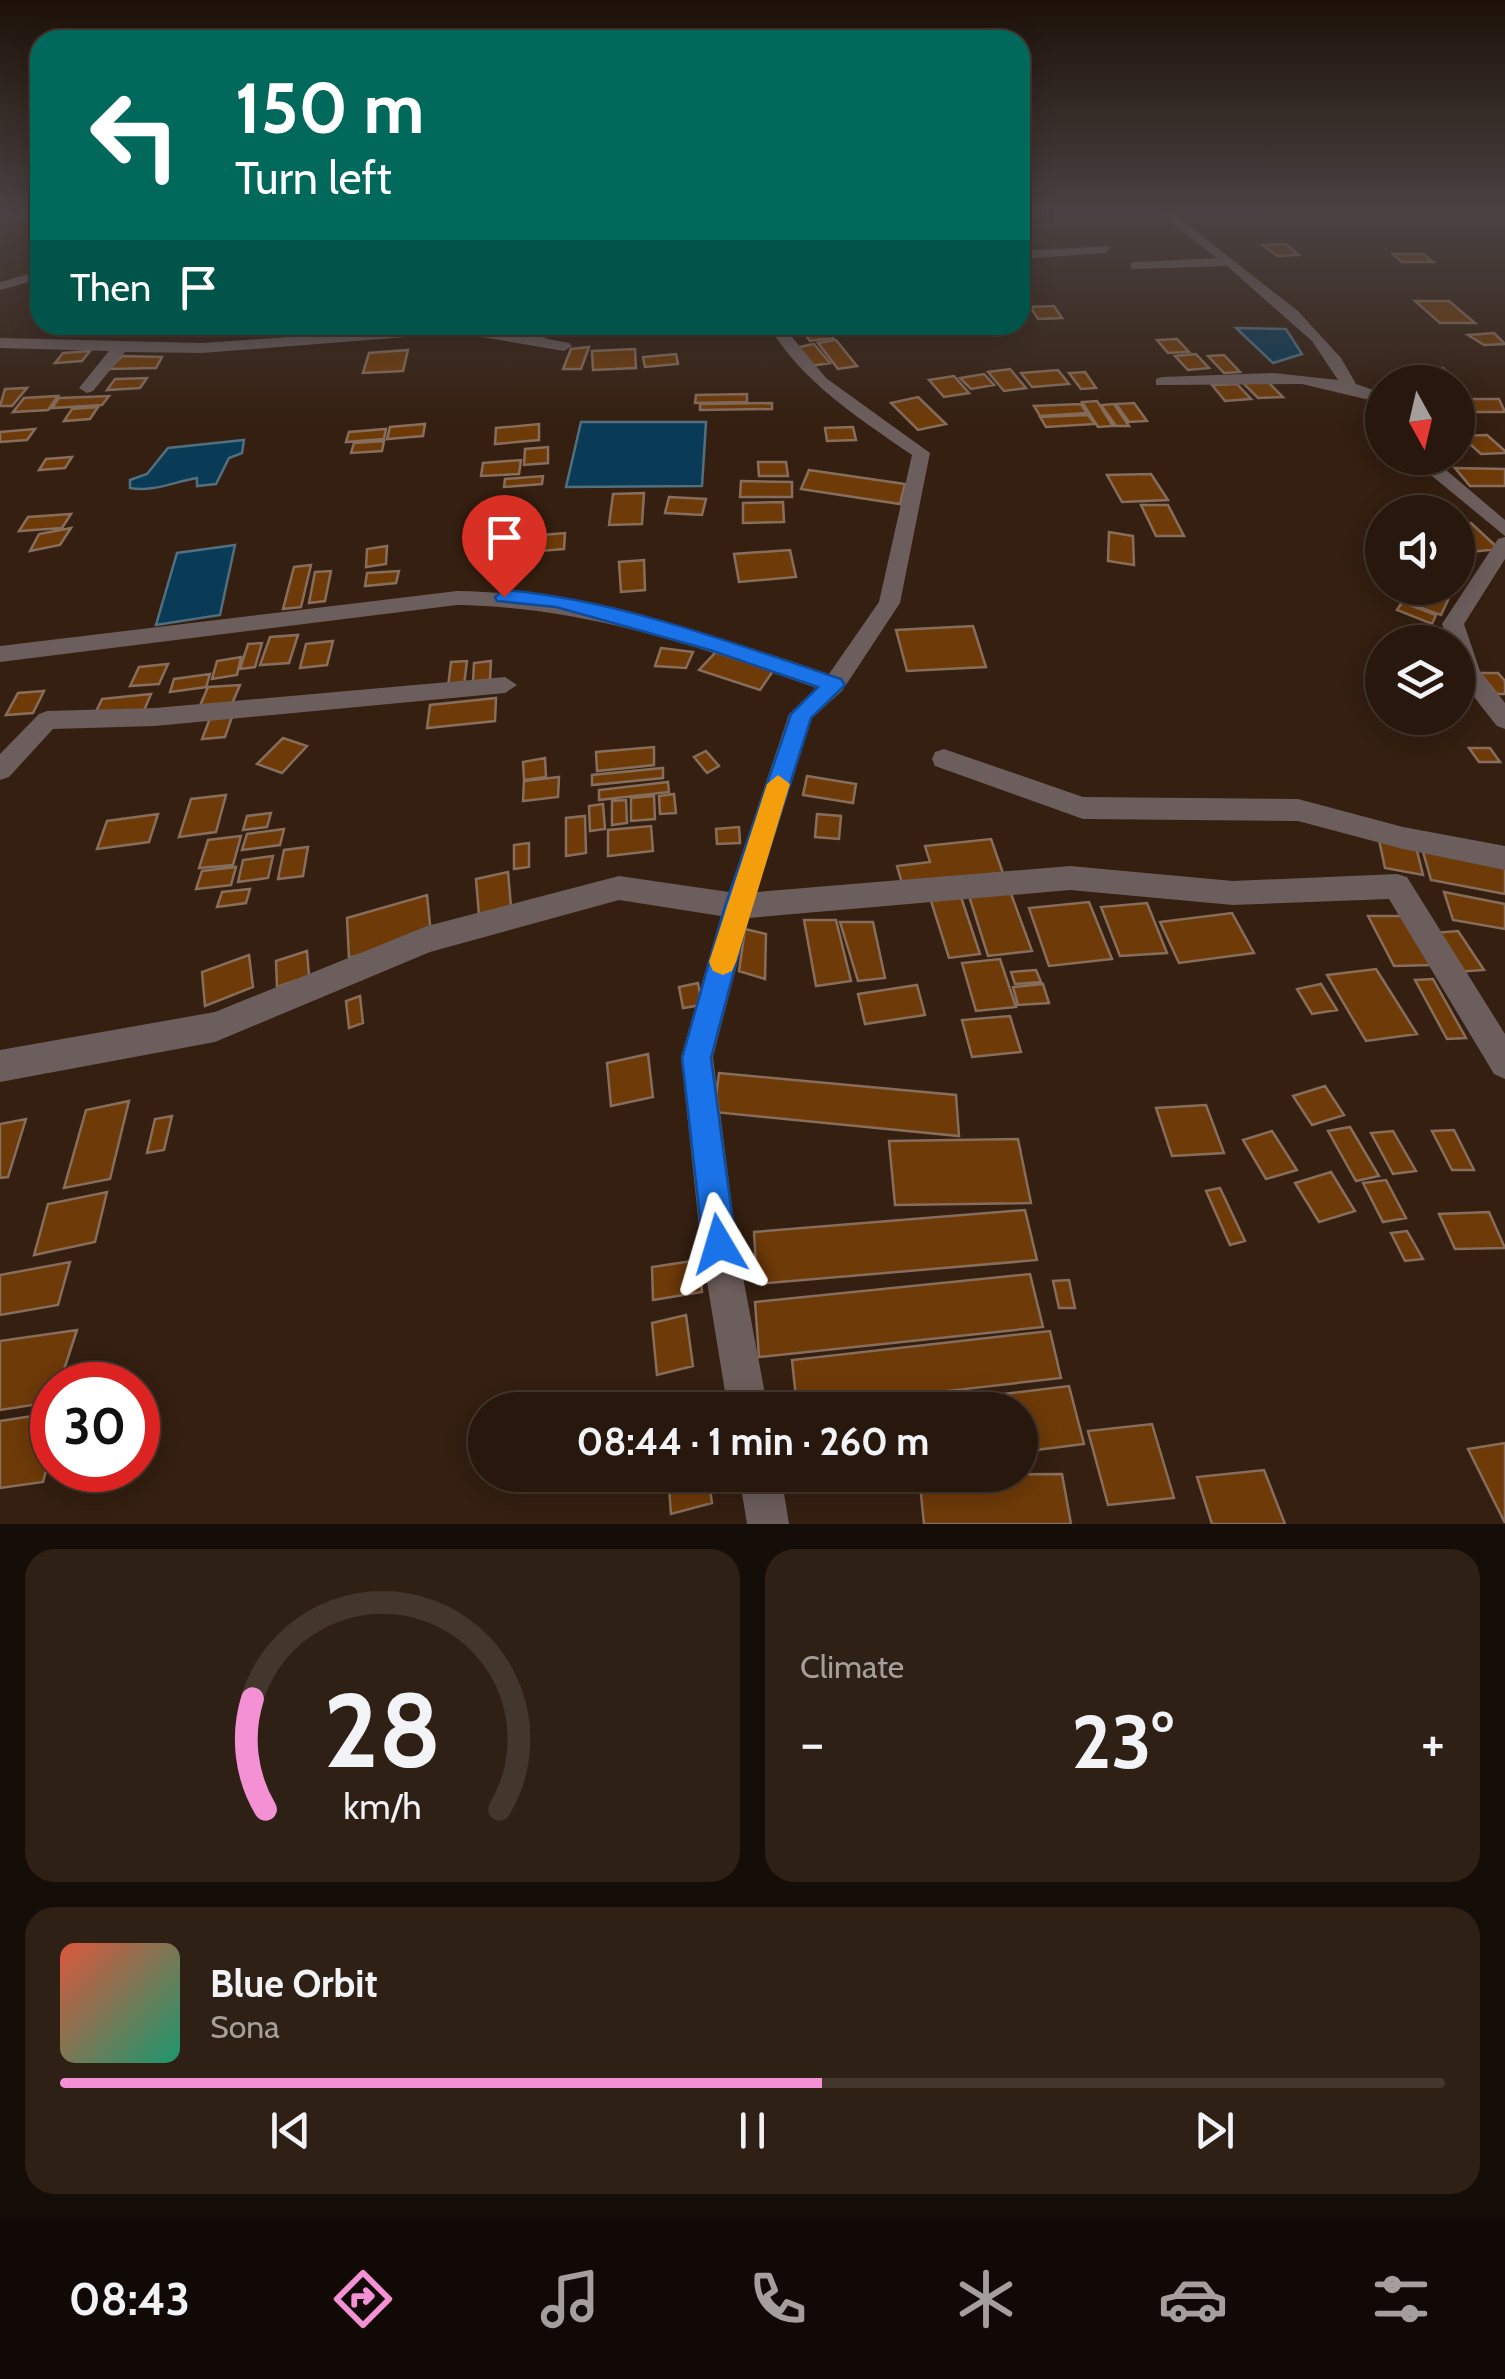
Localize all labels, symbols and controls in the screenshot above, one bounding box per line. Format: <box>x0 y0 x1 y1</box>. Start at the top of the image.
text: 150 m <box>235 65 424 151</box>
icon: left <box>70 70 200 200</box>
text: Turn left <box>235 151 392 205</box>
icon: arrive <box>171 260 226 315</box>
text: Then <box>70 264 151 311</box>
north arrow <box>1365 365 1475 475</box>
map controls <box>1365 365 1475 735</box>
pin <box>462 495 547 598</box>
button: sound <box>1365 495 1475 605</box>
icon: arrive <box>477 510 532 565</box>
button: layers <box>1365 625 1475 735</box>
position arrow <box>667 1192 771 1296</box>
speed limit sign: 30 <box>30 1362 160 1492</box>
text: 08:44 · 1 min · 260 m <box>577 1418 929 1465</box>
text: Climate <box>800 1647 904 1686</box>
text: 28 <box>324 1667 441 1793</box>
text: 23° <box>1072 1696 1173 1787</box>
text: − <box>800 1709 824 1776</box>
text: + <box>1421 1709 1445 1776</box>
text: km/h <box>343 1785 422 1828</box>
text: Blue Orbit <box>210 1960 378 2007</box>
text: Sona <box>210 2007 280 2046</box>
icon: previous <box>263 2103 318 2158</box>
icon: pause <box>725 2103 780 2158</box>
icon: next <box>1187 2103 1242 2158</box>
icon: directions <box>328 2264 398 2334</box>
icon: music <box>535 2264 605 2334</box>
icon: phone <box>743 2264 813 2334</box>
icon: climate <box>951 2264 1021 2334</box>
icon: car <box>1158 2264 1228 2334</box>
icon: filters <box>1366 2264 1436 2334</box>
text: 08:43 <box>69 2272 190 2326</box>

